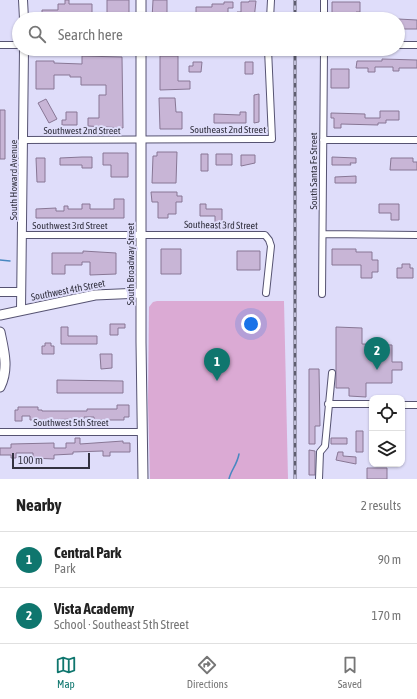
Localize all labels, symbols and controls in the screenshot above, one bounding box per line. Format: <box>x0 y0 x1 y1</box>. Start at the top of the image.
search box <box>12 12 405 56</box>
icon: search <box>26 23 48 45</box>
text: Search here <box>58 26 123 43</box>
street label: Southeast 2nd Street <box>190 124 266 135</box>
street label: Southwest 2nd Street <box>43 125 121 136</box>
street label: South Santa Fe Street <box>308 132 319 210</box>
street label: South Howard Avenue <box>8 139 19 220</box>
street label: Southeast 3rd Street <box>184 219 258 231</box>
street label: Southwest 3rd Street <box>32 220 108 231</box>
street label: South Broadway Street <box>125 223 136 305</box>
street label: Southwest 4th Street <box>30 277 106 303</box>
your location <box>241 314 261 334</box>
pin: 2 <box>364 337 390 370</box>
pin: 1 <box>204 348 230 381</box>
map controls <box>369 395 405 467</box>
button: locate <box>369 395 405 431</box>
street label: Southwest 5th Street <box>33 417 109 428</box>
button: layers <box>369 431 405 467</box>
scale bar <box>12 451 90 470</box>
text: 100 m <box>18 454 43 466</box>
text: Nearby <box>16 495 62 515</box>
text: 2 results <box>361 498 401 513</box>
text: Central Park <box>54 544 121 561</box>
text: 1 <box>26 552 32 567</box>
text: 90 m <box>378 552 401 567</box>
text: Park <box>54 561 76 576</box>
text: Vista Academy <box>54 600 134 617</box>
text: 2 <box>26 608 32 623</box>
text: 170 m <box>372 608 401 623</box>
text: School · Southeast 5th Street <box>54 617 189 632</box>
tab: Map <box>55 654 77 690</box>
tab: Directions <box>187 654 228 690</box>
tab: Saved <box>338 654 362 690</box>

